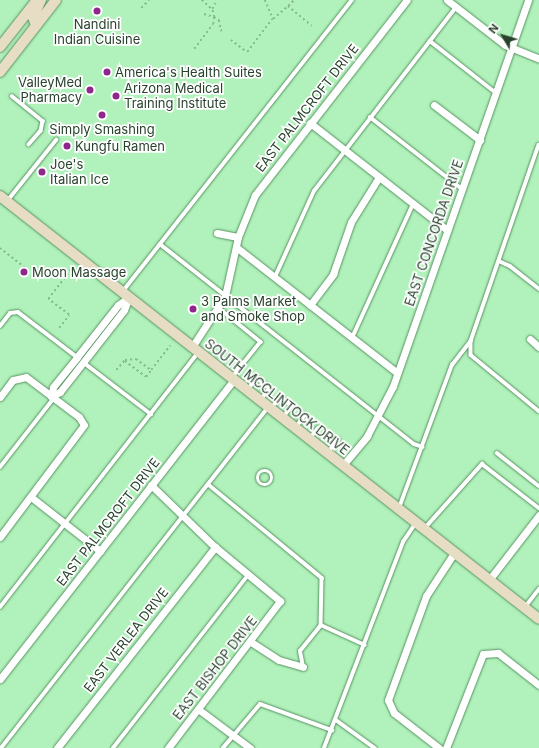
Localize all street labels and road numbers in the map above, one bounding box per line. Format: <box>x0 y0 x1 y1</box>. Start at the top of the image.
street label: EAST PALMCROFT DRIVE <box>252 41 362 175</box>
street label: EAST CONCORDA DRIVE <box>402 158 466 308</box>
street label: SOUTH MCCLINTOCK DRIVE <box>202 336 352 458</box>
street label: EAST PALMCROFT DRIVE <box>53 455 163 589</box>
street label: EAST VERLEA DRIVE <box>80 585 172 695</box>
street label: EAST BISHOP DRIVE <box>170 613 260 723</box>

